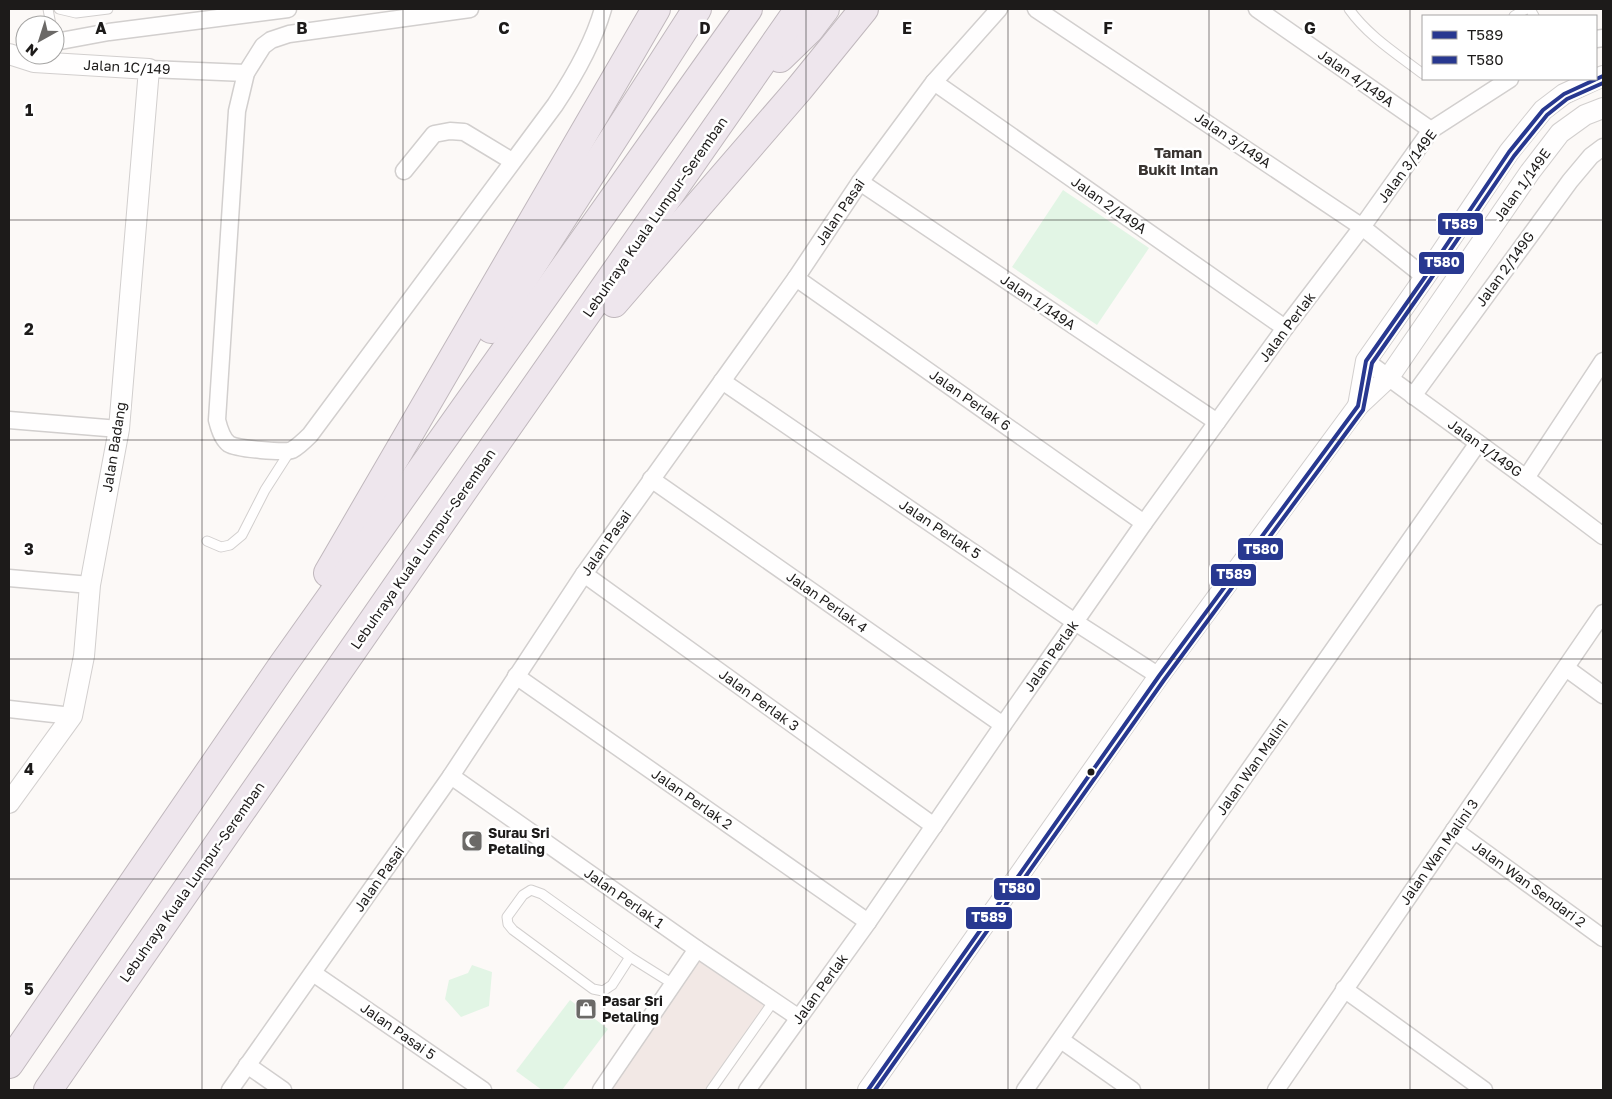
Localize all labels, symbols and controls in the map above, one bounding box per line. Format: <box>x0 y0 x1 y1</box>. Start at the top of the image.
north arrow <box>15 15 65 65</box>
legend <box>1422 15 1597 80</box>
text: A <box>95 18 107 38</box>
text: B <box>296 18 308 38</box>
text: C <box>498 18 510 38</box>
text: D <box>699 18 711 38</box>
text: E <box>902 18 912 38</box>
text: F <box>1103 18 1113 38</box>
text: G <box>1304 18 1316 38</box>
text: T589 <box>1467 25 1503 43</box>
text: N <box>22 41 41 60</box>
street label: Jalan 4/149A <box>1315 45 1398 110</box>
text: T580 <box>1467 50 1503 68</box>
street label: Jalan 1C/149 <box>83 56 171 77</box>
text: 1 <box>25 100 33 120</box>
street label: Jalan 3/149A <box>1192 108 1275 172</box>
street label: Lebuhraya Kuala Lumpur–Seremban <box>579 113 731 320</box>
street label: Jalan 3/149E <box>1374 126 1440 206</box>
district label: Taman Bukit Intan <box>1138 143 1218 178</box>
street label: Jalan 1/149E <box>1489 145 1554 225</box>
street label: Jalan 2/149A <box>1068 172 1151 237</box>
street label: Jalan Pasai <box>811 175 868 248</box>
line badge: T589 <box>1437 212 1484 236</box>
text: T589 <box>1442 215 1478 232</box>
street label: Jalan 2/149G <box>1472 228 1538 310</box>
line badge: T580 <box>1418 251 1465 275</box>
text: T580 <box>1424 253 1460 270</box>
street label: Jalan 1/149A <box>998 270 1080 333</box>
street label: Jalan Perlak <box>1255 288 1318 365</box>
text: 2 <box>24 319 34 339</box>
street label: Jalan Perlak 6 <box>926 365 1014 434</box>
street label: Jalan Badang <box>98 401 129 493</box>
street label: Jalan 1/149G <box>1445 415 1526 480</box>
street label: Lebuhraya Kuala Lumpur–Seremban <box>347 445 499 652</box>
street label: Jalan Perlak 5 <box>896 495 984 562</box>
street label: Jalan Pasai <box>577 507 634 579</box>
line badge: T580 <box>1237 537 1284 561</box>
text: 3 <box>24 539 34 559</box>
text: T580 <box>1243 540 1279 557</box>
line badge: T589 <box>1210 563 1257 587</box>
text: T589 <box>1216 565 1252 582</box>
street label: Jalan Perlak 4 <box>783 567 871 636</box>
street label: Jalan Perlak <box>1020 617 1081 695</box>
street label: Jalan Perlak 3 <box>716 665 803 734</box>
street label: Jalan Wan Malini <box>1212 715 1291 818</box>
text: 4 <box>24 759 34 779</box>
street label: Jalan Perlak 2 <box>649 764 736 833</box>
unlabelled marker <box>1086 767 1096 777</box>
street label: Lebuhraya Kuala Lumpur–Seremban <box>116 778 268 985</box>
street label: Jalan Wan Malini 3 <box>1396 796 1481 908</box>
place label: Surau Sri Petaling <box>488 824 550 857</box>
mosque icon: Surau Sri Petaling <box>460 829 484 853</box>
street label: Jalan Wan Sendari 2 <box>1469 837 1589 930</box>
street label: Jalan Pasai <box>350 843 407 915</box>
street label: Jalan Perlak 1 <box>581 864 668 931</box>
line badge: T580 <box>993 877 1041 901</box>
text: T580 <box>999 879 1035 896</box>
line badge: T589 <box>965 906 1013 930</box>
text: T589 <box>971 908 1007 925</box>
street label: Jalan Perlak <box>788 950 851 1027</box>
text: 5 <box>24 979 34 999</box>
place label: Pasar Sri Petaling <box>602 992 663 1025</box>
shop icon: Pasar Sri Petaling <box>574 997 598 1021</box>
street label: Jalan Pasai 5 <box>357 998 439 1063</box>

